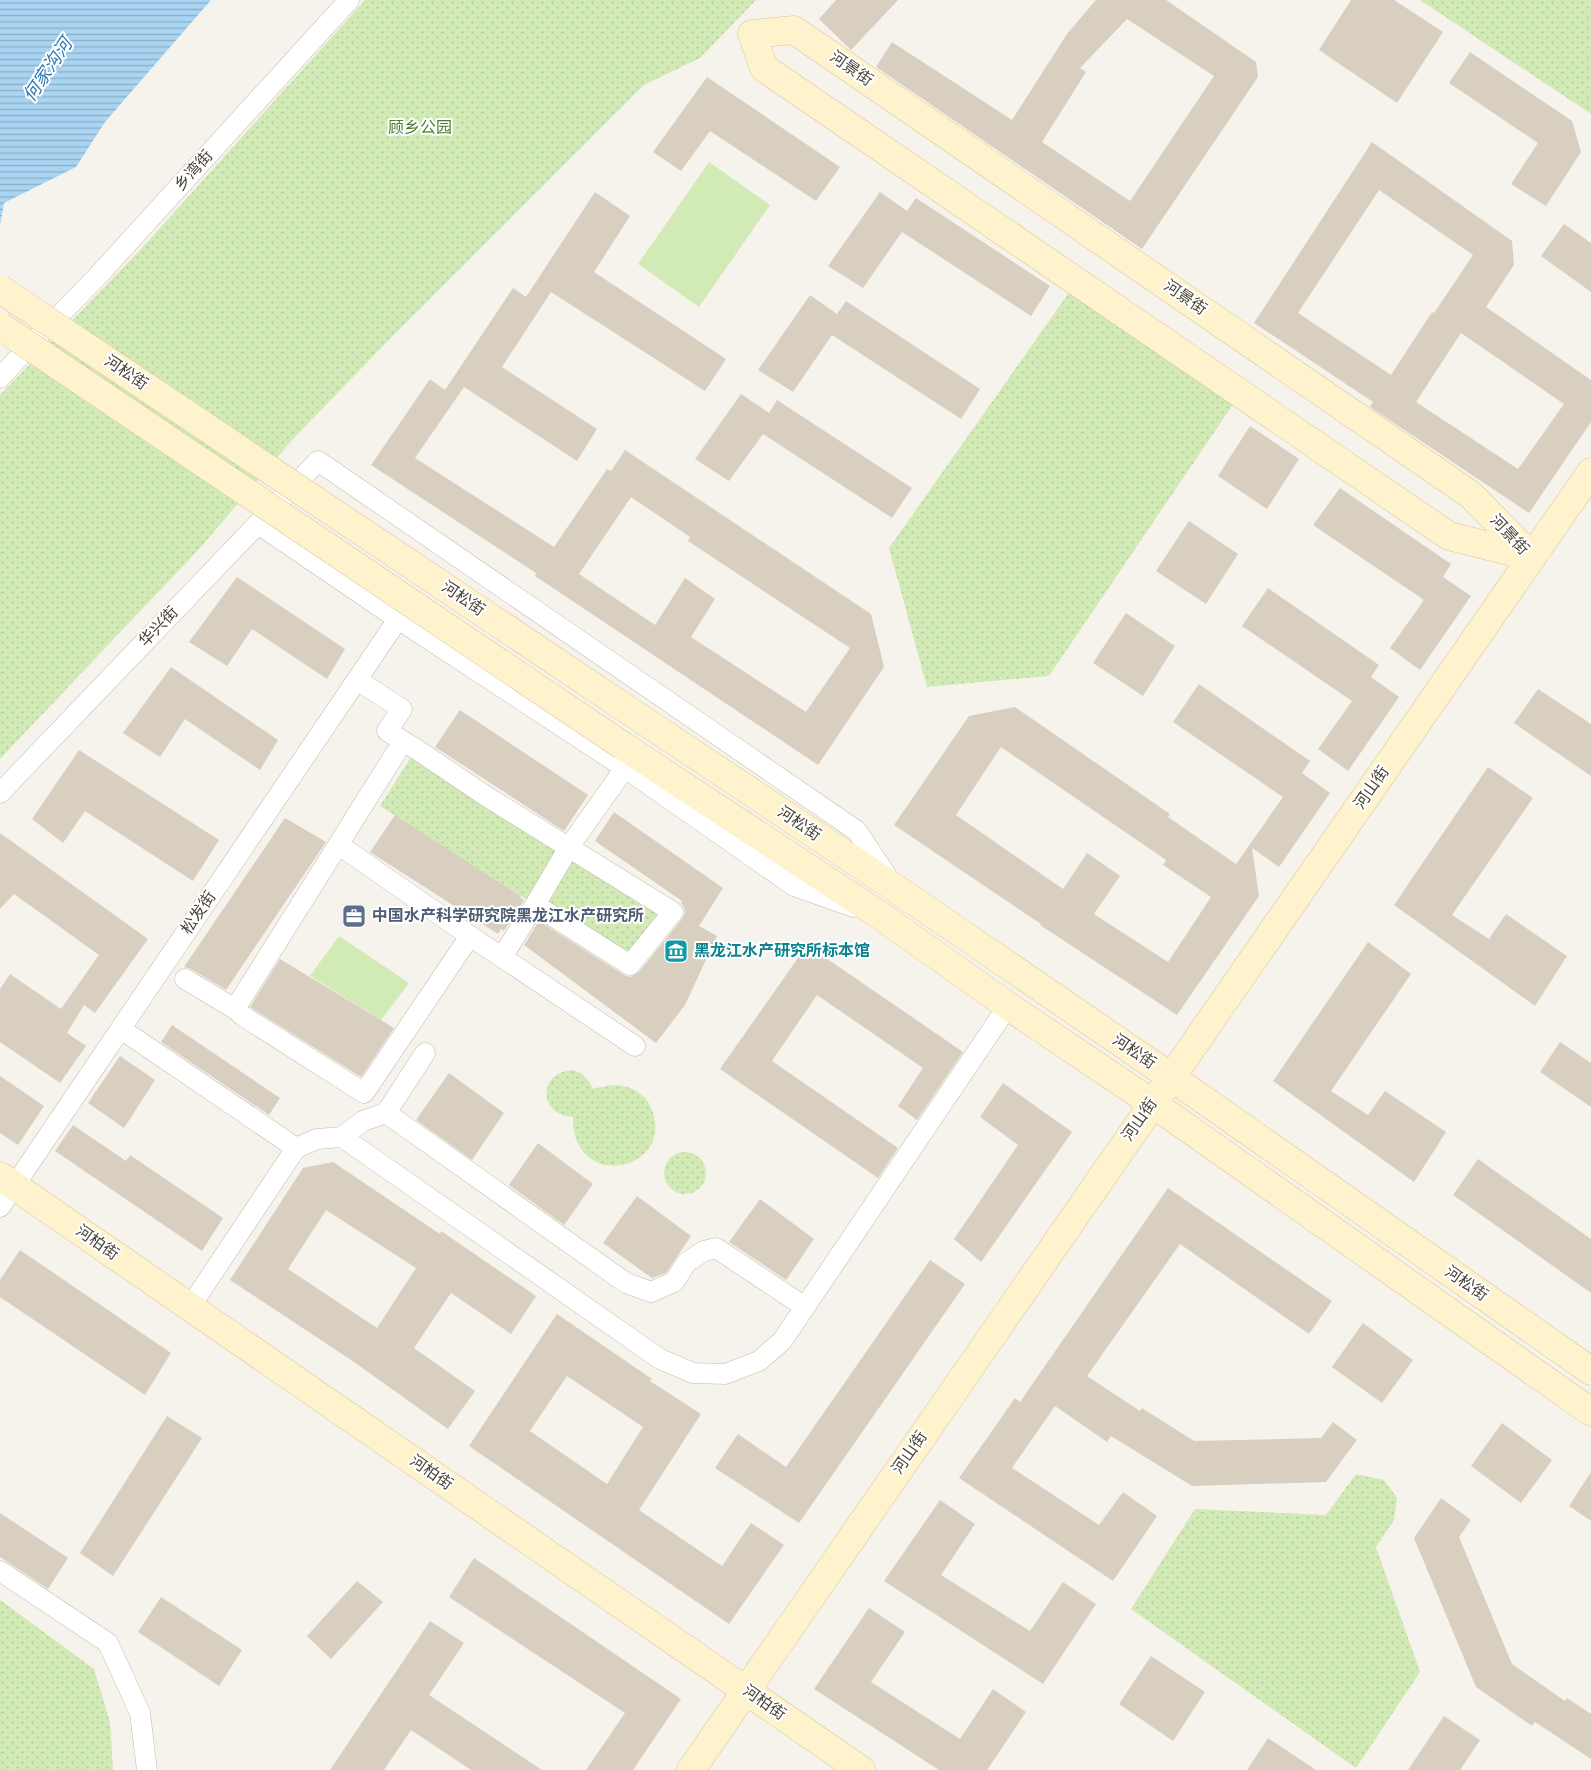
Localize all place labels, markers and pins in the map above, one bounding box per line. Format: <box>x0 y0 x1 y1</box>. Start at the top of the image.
office icon: 中国水产科学研究院黑龙江水产研究所 <box>341 903 367 929</box>
place label: 中国水产科学研究院黑龙江水产研究所 <box>372 906 644 926</box>
museum icon: 黑龙江水产研究所标本馆 <box>663 938 689 964</box>
place label: 黑龙江水产研究所标本馆 <box>694 941 870 961</box>

